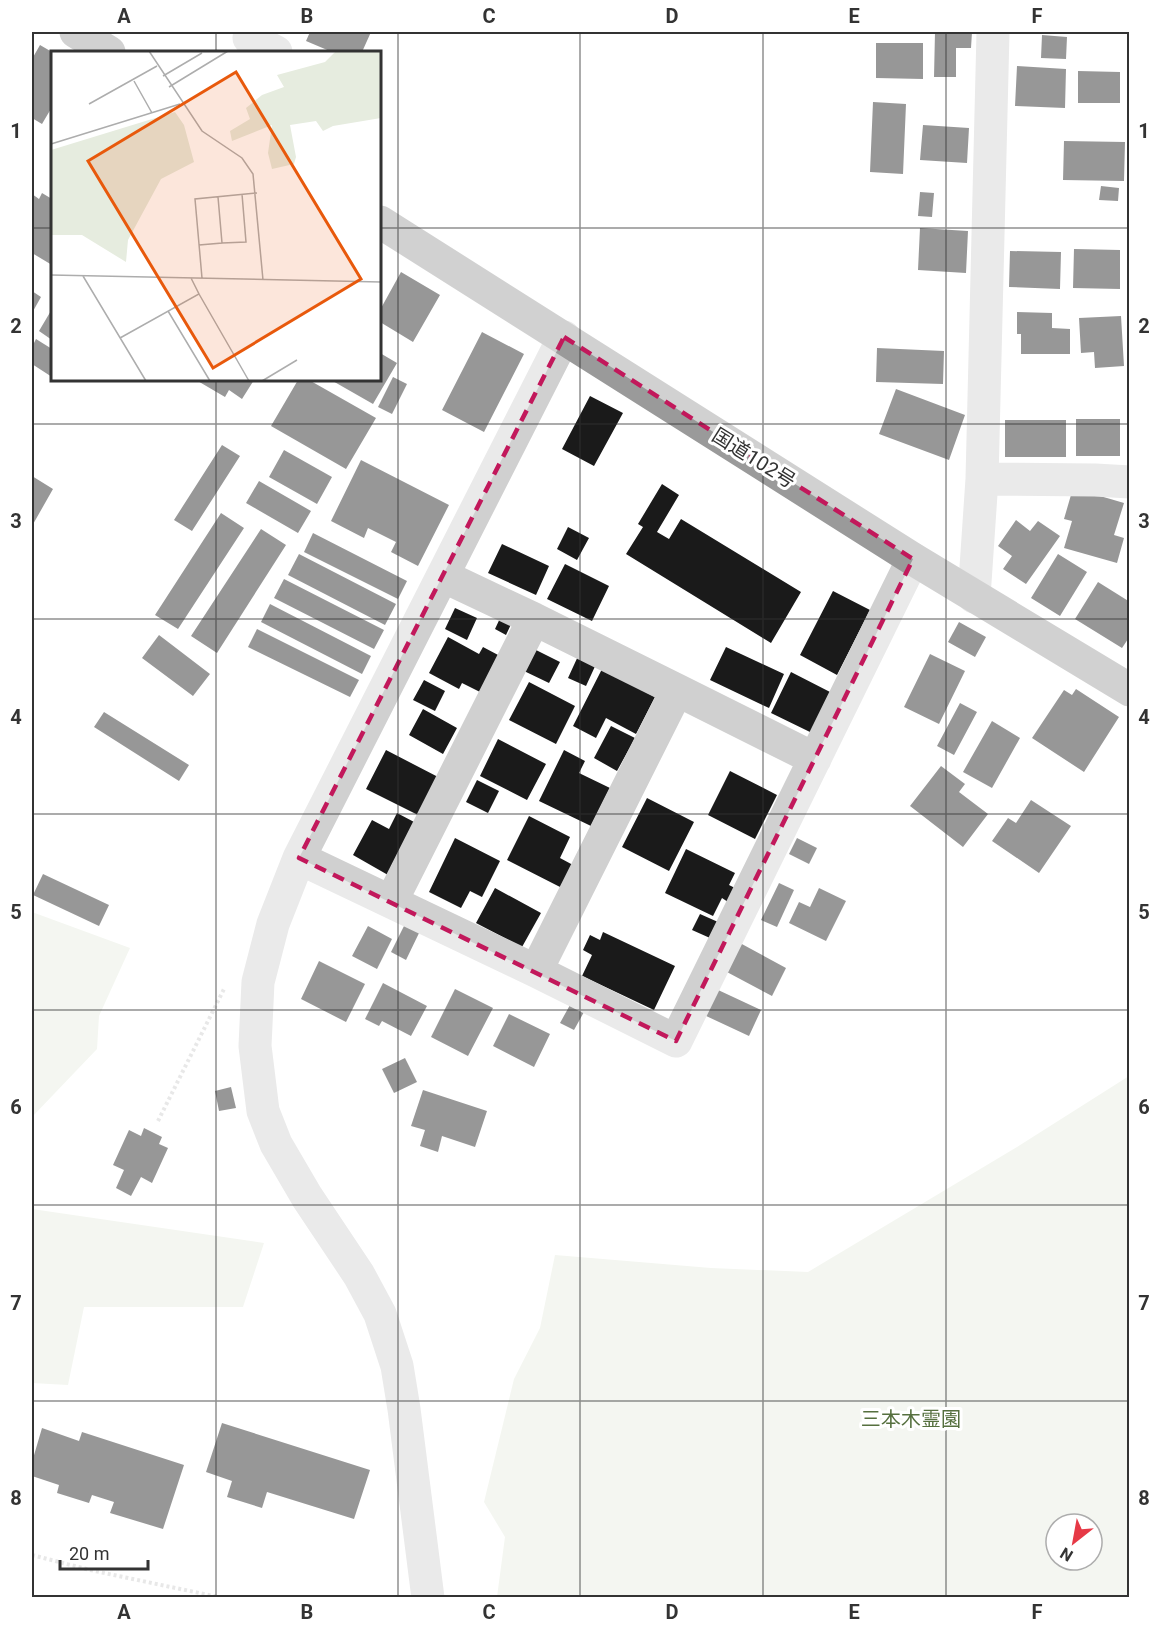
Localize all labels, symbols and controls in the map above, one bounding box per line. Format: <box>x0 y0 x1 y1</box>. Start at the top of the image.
text: A <box>117 4 131 28</box>
text: B <box>301 4 313 28</box>
text: C <box>482 4 496 28</box>
text: D <box>666 4 679 28</box>
text: E <box>848 4 860 28</box>
text: F <box>1032 4 1043 28</box>
inset map <box>51 51 381 381</box>
text: 1 <box>10 119 22 143</box>
text: 1 <box>1138 119 1150 143</box>
text: 2 <box>10 314 22 338</box>
text: 2 <box>1138 314 1150 338</box>
street label: 国道102号 <box>708 423 800 493</box>
text: 3 <box>10 509 22 533</box>
text: 3 <box>1138 509 1150 533</box>
text: 4 <box>10 705 22 729</box>
text: 4 <box>1138 705 1150 729</box>
text: 5 <box>10 900 22 924</box>
text: 5 <box>1138 900 1150 924</box>
text: 6 <box>10 1095 22 1119</box>
text: 6 <box>1138 1095 1150 1119</box>
text: 7 <box>10 1291 22 1315</box>
text: 7 <box>1138 1291 1150 1315</box>
park label: 三本木霊園 <box>861 1407 961 1431</box>
text: 8 <box>10 1486 22 1510</box>
text: 8 <box>1138 1486 1150 1510</box>
north arrow <box>1044 1512 1104 1572</box>
scale bar <box>60 1533 148 1571</box>
text: 20 m <box>69 1543 109 1564</box>
text: N <box>1057 1543 1076 1565</box>
text: A <box>117 1600 131 1624</box>
text: B <box>301 1600 313 1624</box>
text: C <box>482 1600 496 1624</box>
text: D <box>666 1600 679 1624</box>
text: E <box>848 1600 860 1624</box>
text: F <box>1032 1600 1043 1624</box>

